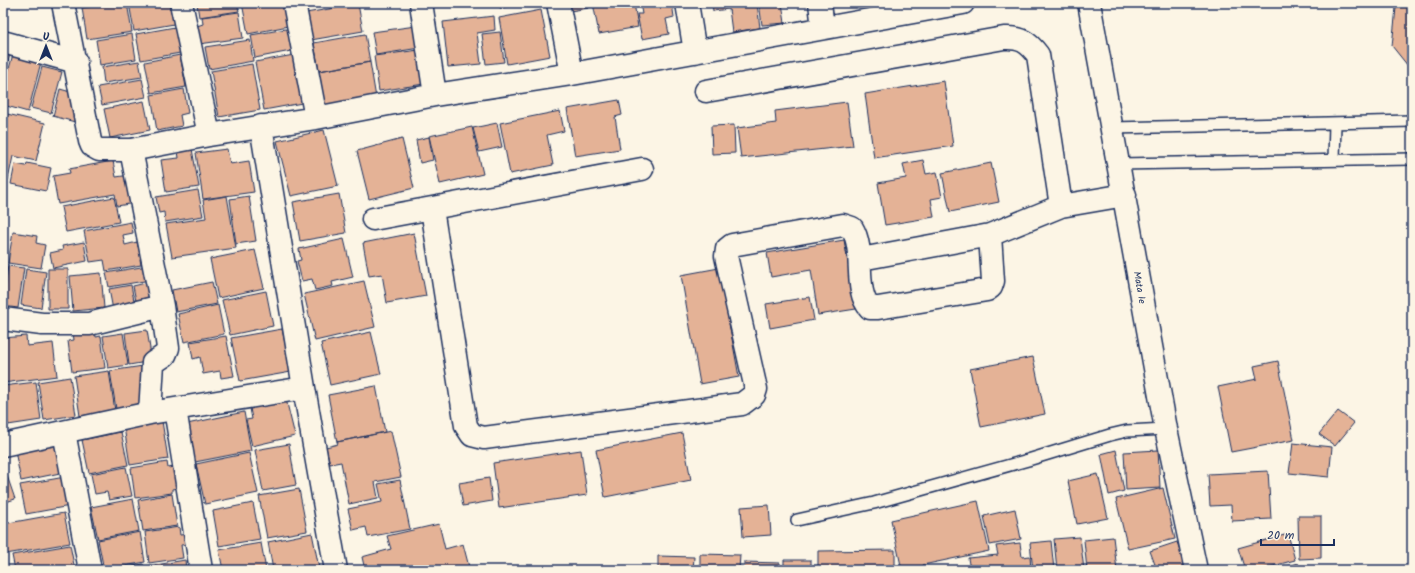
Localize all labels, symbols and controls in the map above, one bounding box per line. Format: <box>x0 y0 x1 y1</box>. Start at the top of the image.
north arrow <box>26 26 66 66</box>
text: U <box>43 28 50 46</box>
street label: Mata Ie <box>1129 270 1150 306</box>
scale bar <box>1261 521 1334 547</box>
text: 20 m <box>1267 526 1295 545</box>

